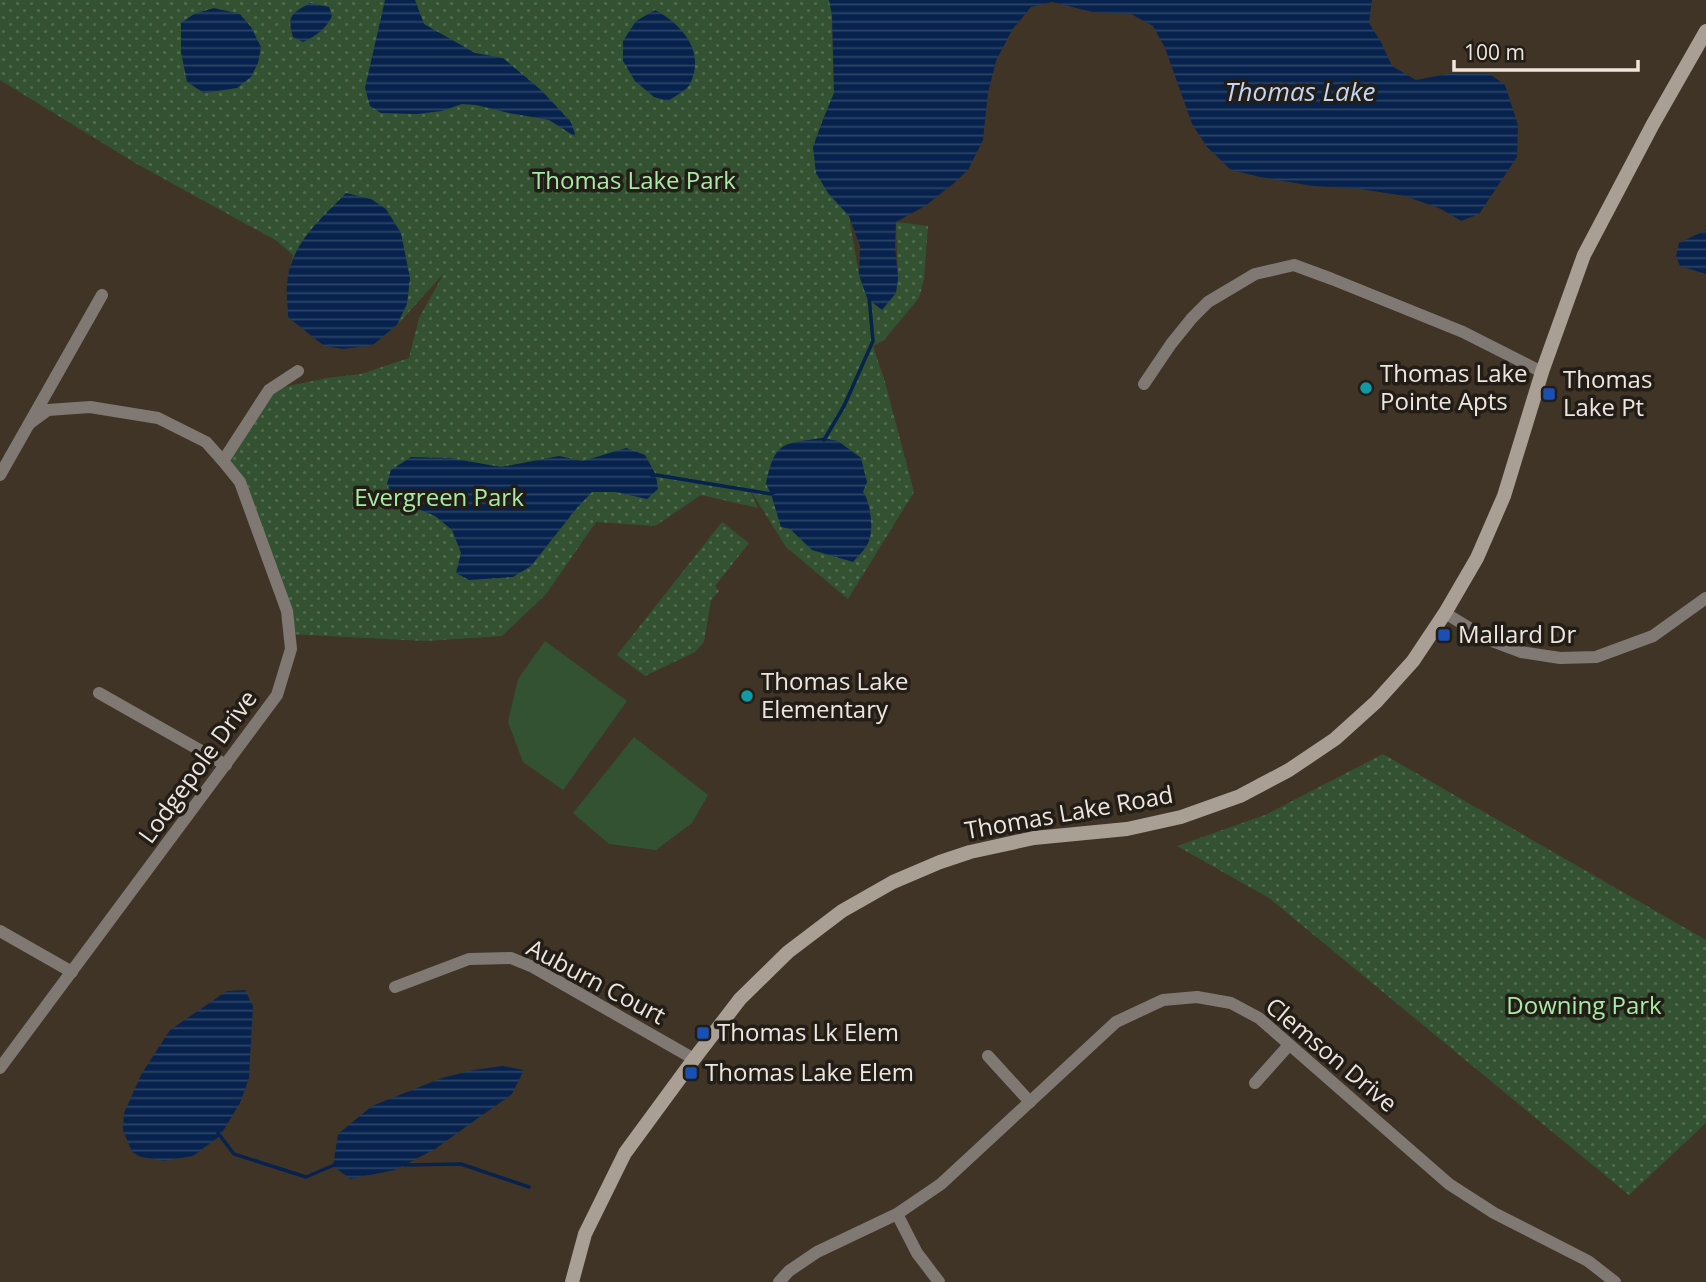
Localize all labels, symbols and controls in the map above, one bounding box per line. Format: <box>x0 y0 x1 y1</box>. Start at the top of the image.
scale bar <box>1454 28 1638 72</box>
text: 100 m <box>1464 38 1525 66</box>
water label: Thomas Lake <box>1225 73 1375 109</box>
park label: Thomas Lake Park <box>532 163 736 196</box>
place label: Thomas Lake Pointe Apts <box>1380 356 1528 417</box>
place label: Thomas Lake Pt <box>1563 362 1652 423</box>
marker: Thomas Lake Pointe Apts <box>1358 380 1374 396</box>
marker: Thomas Lake Pt <box>1541 386 1557 402</box>
park label: Evergreen Park <box>354 480 524 513</box>
place label: Mallard Dr <box>1458 617 1577 650</box>
marker: Mallard Dr <box>1436 627 1452 643</box>
place label: Thomas Lake Elementary <box>761 664 909 725</box>
street label: Lodgepole Drive <box>130 683 264 849</box>
marker: Thomas Lake Elementary <box>739 688 755 704</box>
street label: Thomas Lake Road <box>962 777 1176 846</box>
street label: Auburn Court <box>522 930 672 1031</box>
park label: Downing Park <box>1506 988 1662 1021</box>
street label: Clemson Drive <box>1259 989 1405 1119</box>
place label: Thomas Lk Elem <box>717 1015 899 1048</box>
marker: Thomas Lk Elem <box>695 1025 711 1041</box>
place label: Thomas Lake Elem <box>705 1055 914 1088</box>
marker: Thomas Lake Elem <box>683 1065 699 1081</box>

